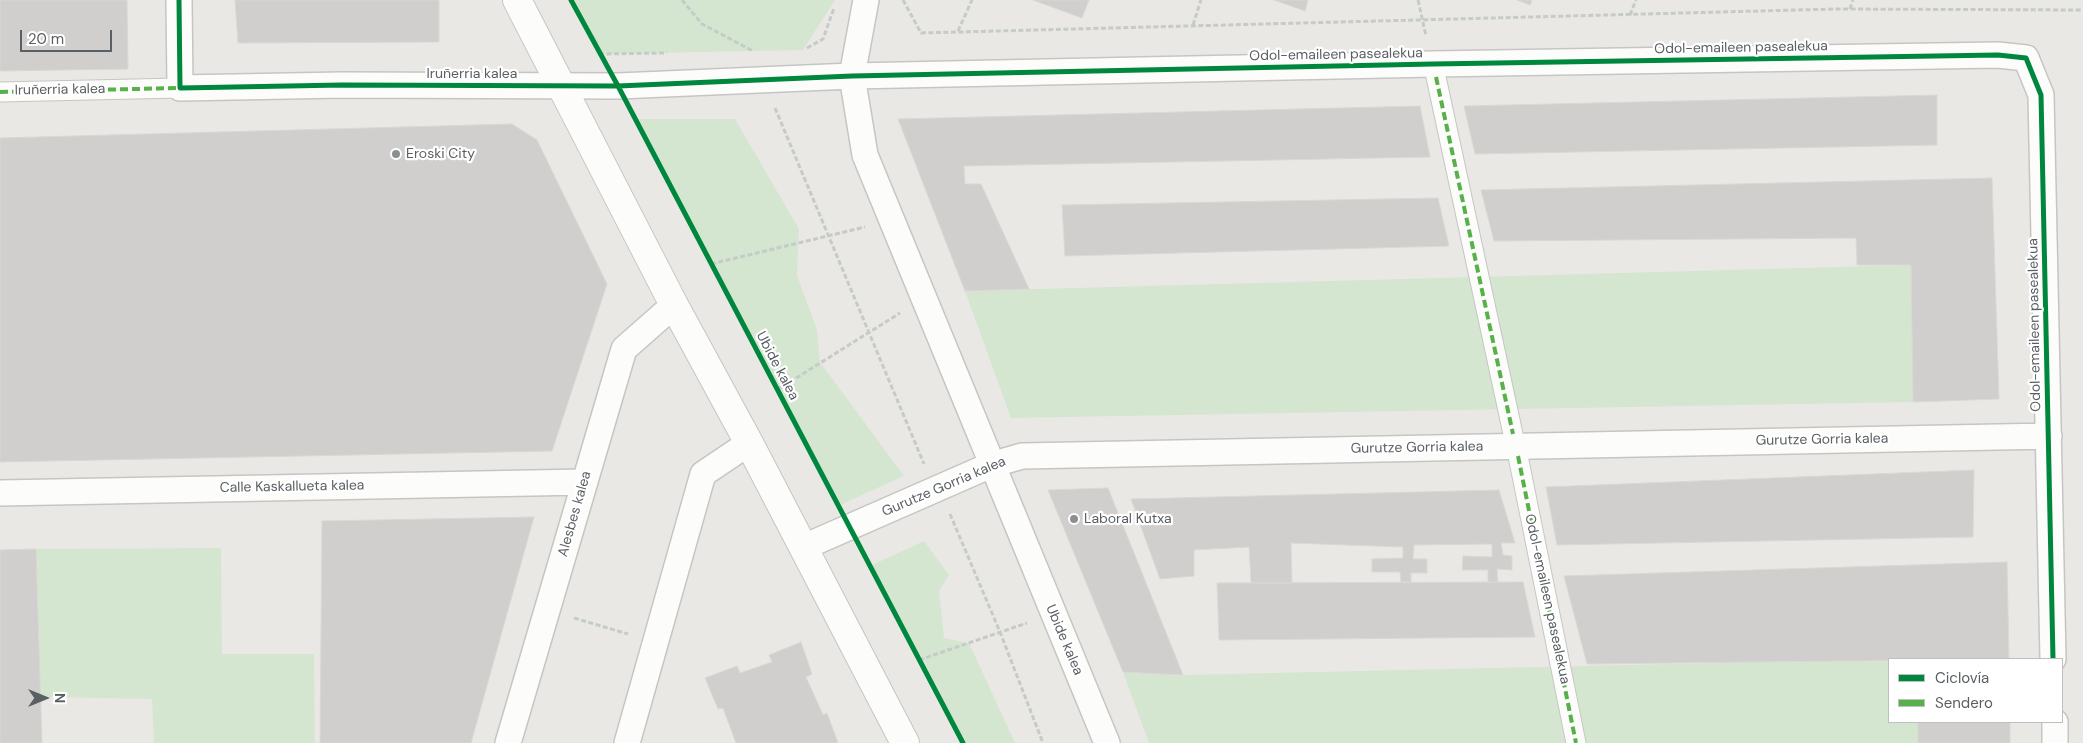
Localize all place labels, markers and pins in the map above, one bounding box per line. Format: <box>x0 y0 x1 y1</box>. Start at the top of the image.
place label: Eroski City <box>406 146 475 162</box>
marker: Eroski City <box>390 148 402 160</box>
place label: Laboral Kutxa <box>1084 511 1172 527</box>
marker: Laboral Kutxa <box>1068 513 1080 525</box>

